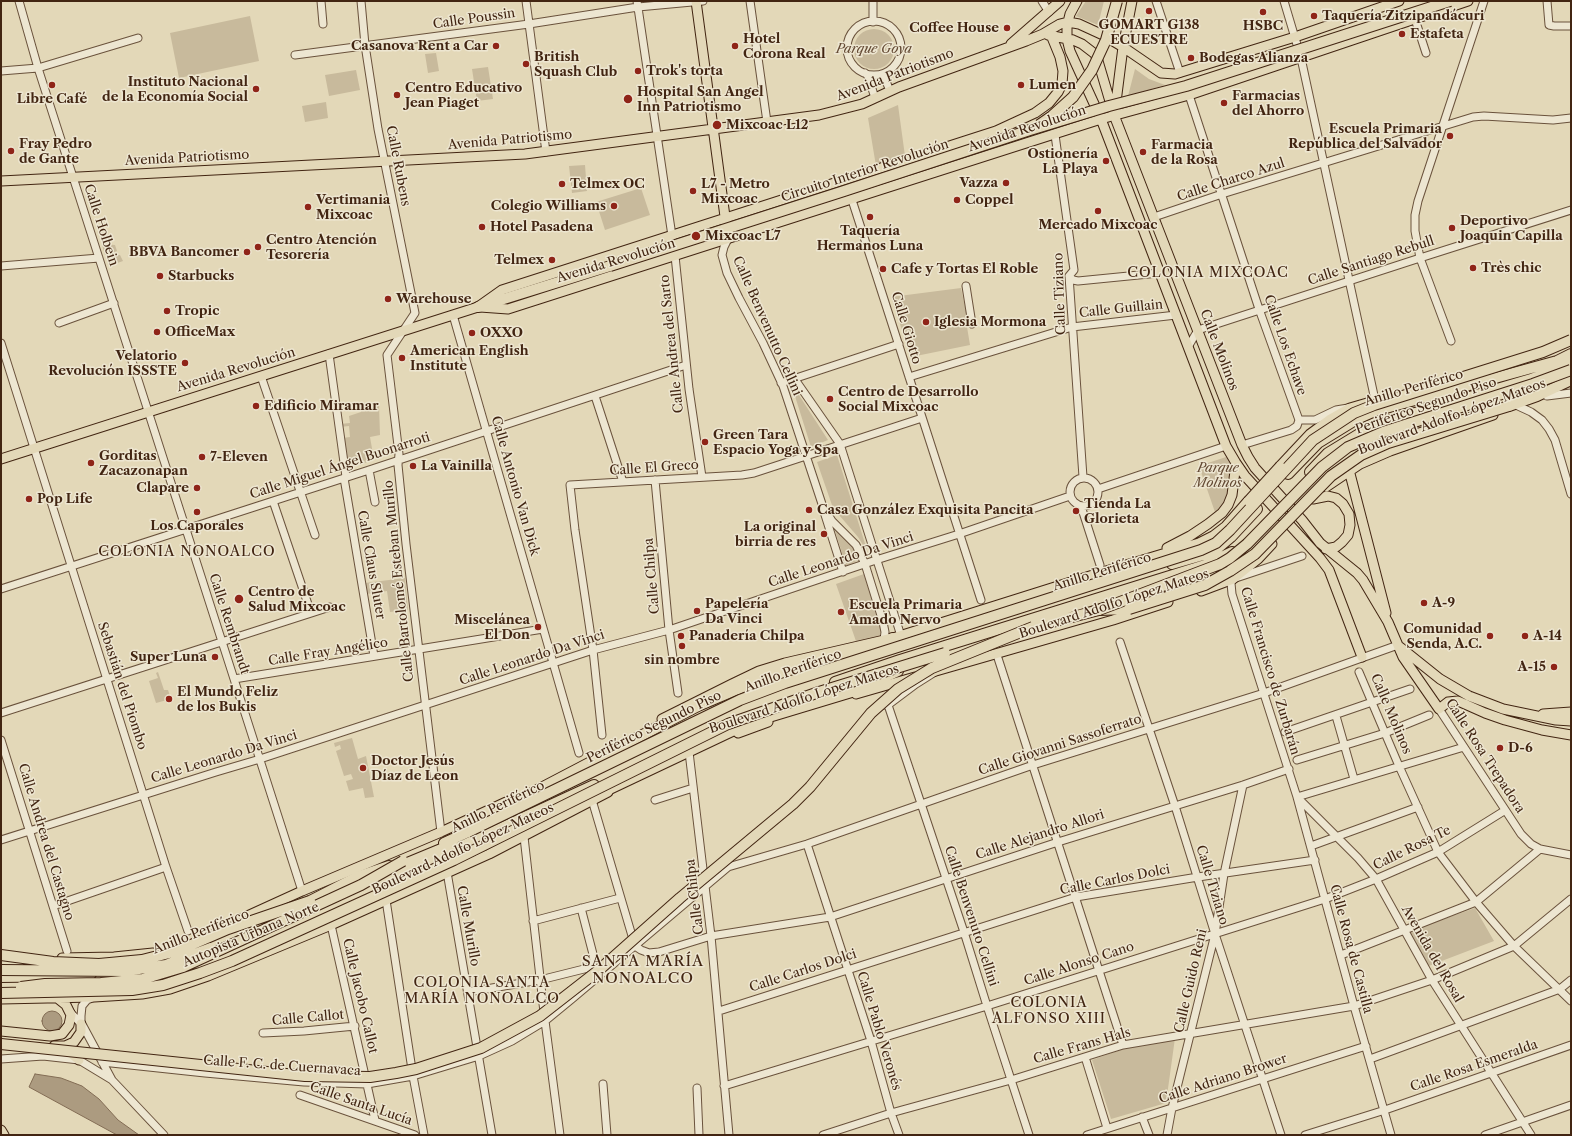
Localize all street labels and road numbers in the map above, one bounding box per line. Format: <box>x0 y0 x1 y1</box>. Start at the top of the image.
street label: Calle Poussin <box>432 5 516 33</box>
street label: Avenida Patriotismo <box>834 45 956 105</box>
street label: Avenida Revolución <box>966 103 1088 155</box>
street label: Calle Rubens <box>383 124 413 208</box>
street label: Avenida Patriotismo <box>447 127 573 153</box>
street label: Circuito Interior Revolución <box>779 137 951 205</box>
street label: Avenida Patriotismo <box>124 147 250 169</box>
street label: Calle Charco Azul <box>1175 155 1287 205</box>
street label: Calle Holbein <box>80 182 122 268</box>
street label: Calle Santiago Rebull <box>1306 233 1436 289</box>
street label: Avenida Revolución <box>555 236 677 286</box>
street label: Calle Tiziano <box>1051 253 1069 335</box>
street label: Calle Benvenutto Cellini <box>729 254 805 398</box>
street label: Calle Andrea del Sarto <box>657 274 687 414</box>
street label: Calle Giotto <box>888 290 924 366</box>
street label: Calle Los Echave <box>1260 293 1310 397</box>
street label: Calle Guillain <box>1078 297 1164 321</box>
street label: Calle Molinos <box>1196 307 1242 393</box>
street label: Avenida Revolución <box>175 345 297 395</box>
street label: Anillo Periférico <box>1363 366 1465 410</box>
street label: Periférico Segundo Piso <box>1353 375 1499 437</box>
street label: Boulevard Adolfo López Mateos <box>1356 376 1548 458</box>
street label: Calle Antonio Van Dick <box>488 414 542 558</box>
street label: Calle Miguel Ángel Buonarroti <box>248 429 432 503</box>
street label: Calle El Greco <box>609 457 699 479</box>
street label: Calle Bartolomé Esteban Murillo <box>381 479 417 683</box>
street label: Calle Claus Sluter <box>354 509 388 621</box>
street label: Calle Leonardo Da Vinci <box>766 529 916 591</box>
street label: Calle Chilpa <box>641 537 663 615</box>
street label: Anillo Periférico <box>1051 550 1153 594</box>
street label: Boulevard Adolfo López Mateos <box>1017 566 1211 642</box>
street label: Calle Rembrandt <box>205 572 253 676</box>
street label: Calle Francisco de Zurbarán <box>1237 585 1303 757</box>
street label: Sebastián del Piombo <box>94 620 150 752</box>
street label: Calle Leonardo Da Vinci <box>457 627 607 689</box>
street label: Calle Fray Angélico <box>267 635 389 669</box>
street label: Anillo Periférico <box>742 646 844 696</box>
street label: Boulevard Adolfo López Mateos <box>707 661 901 737</box>
street label: Calle Molinos <box>1367 671 1415 757</box>
street label: Periférico Segundo Piso <box>584 688 724 766</box>
street label: Calle Rosa Trepadora <box>1442 696 1528 816</box>
street label: Calle Giovanni Sassoferrato <box>977 711 1143 779</box>
street label: Calle Leonardo Da Vinci <box>149 727 299 787</box>
street label: Calle Andrea del Castagno <box>15 762 77 922</box>
street label: Anillo Periférico <box>449 778 547 836</box>
street label: Boulevard Adolfo López Mateos <box>370 800 556 898</box>
street label: Calle Alejandro Allori <box>974 807 1106 863</box>
street label: Calle Rosa Te <box>1371 822 1453 874</box>
street label: Calle Tiziano <box>1192 843 1232 927</box>
street label: Calle Benvenuto Cellini <box>941 844 1001 988</box>
street label: Calle Chilpa <box>683 858 707 936</box>
street label: Calle Carlos Dolci <box>1059 862 1171 898</box>
street label: Calle Rosa de Castilla <box>1326 883 1376 1015</box>
street label: Calle Murillo <box>453 885 483 967</box>
street label: Autopista Urbana Norte <box>181 899 321 971</box>
street label: Avenida del Rosal <box>1398 903 1466 1005</box>
street label: Anillo Periférico <box>151 906 251 958</box>
street label: Calle Guido Reni <box>1171 928 1211 1034</box>
street label: Calle Jacobo Callot <box>339 937 381 1055</box>
street label: Calle Alonso Cano <box>1022 939 1136 989</box>
street label: Calle Carlos Dolci <box>747 946 859 996</box>
street label: Calle Pablo Veronés <box>853 970 905 1092</box>
street label: Calle Callot <box>271 1007 345 1029</box>
street label: Calle Frans Hals <box>1031 1025 1133 1067</box>
street label: Calle Rosa Esmeralda <box>1408 1037 1540 1095</box>
street label: Calle Adriano Brower <box>1157 1051 1289 1107</box>
street label: Calle F. C. de Cuernavaca <box>203 1053 361 1079</box>
street label: Calle Santa Lucía <box>308 1079 414 1129</box>

